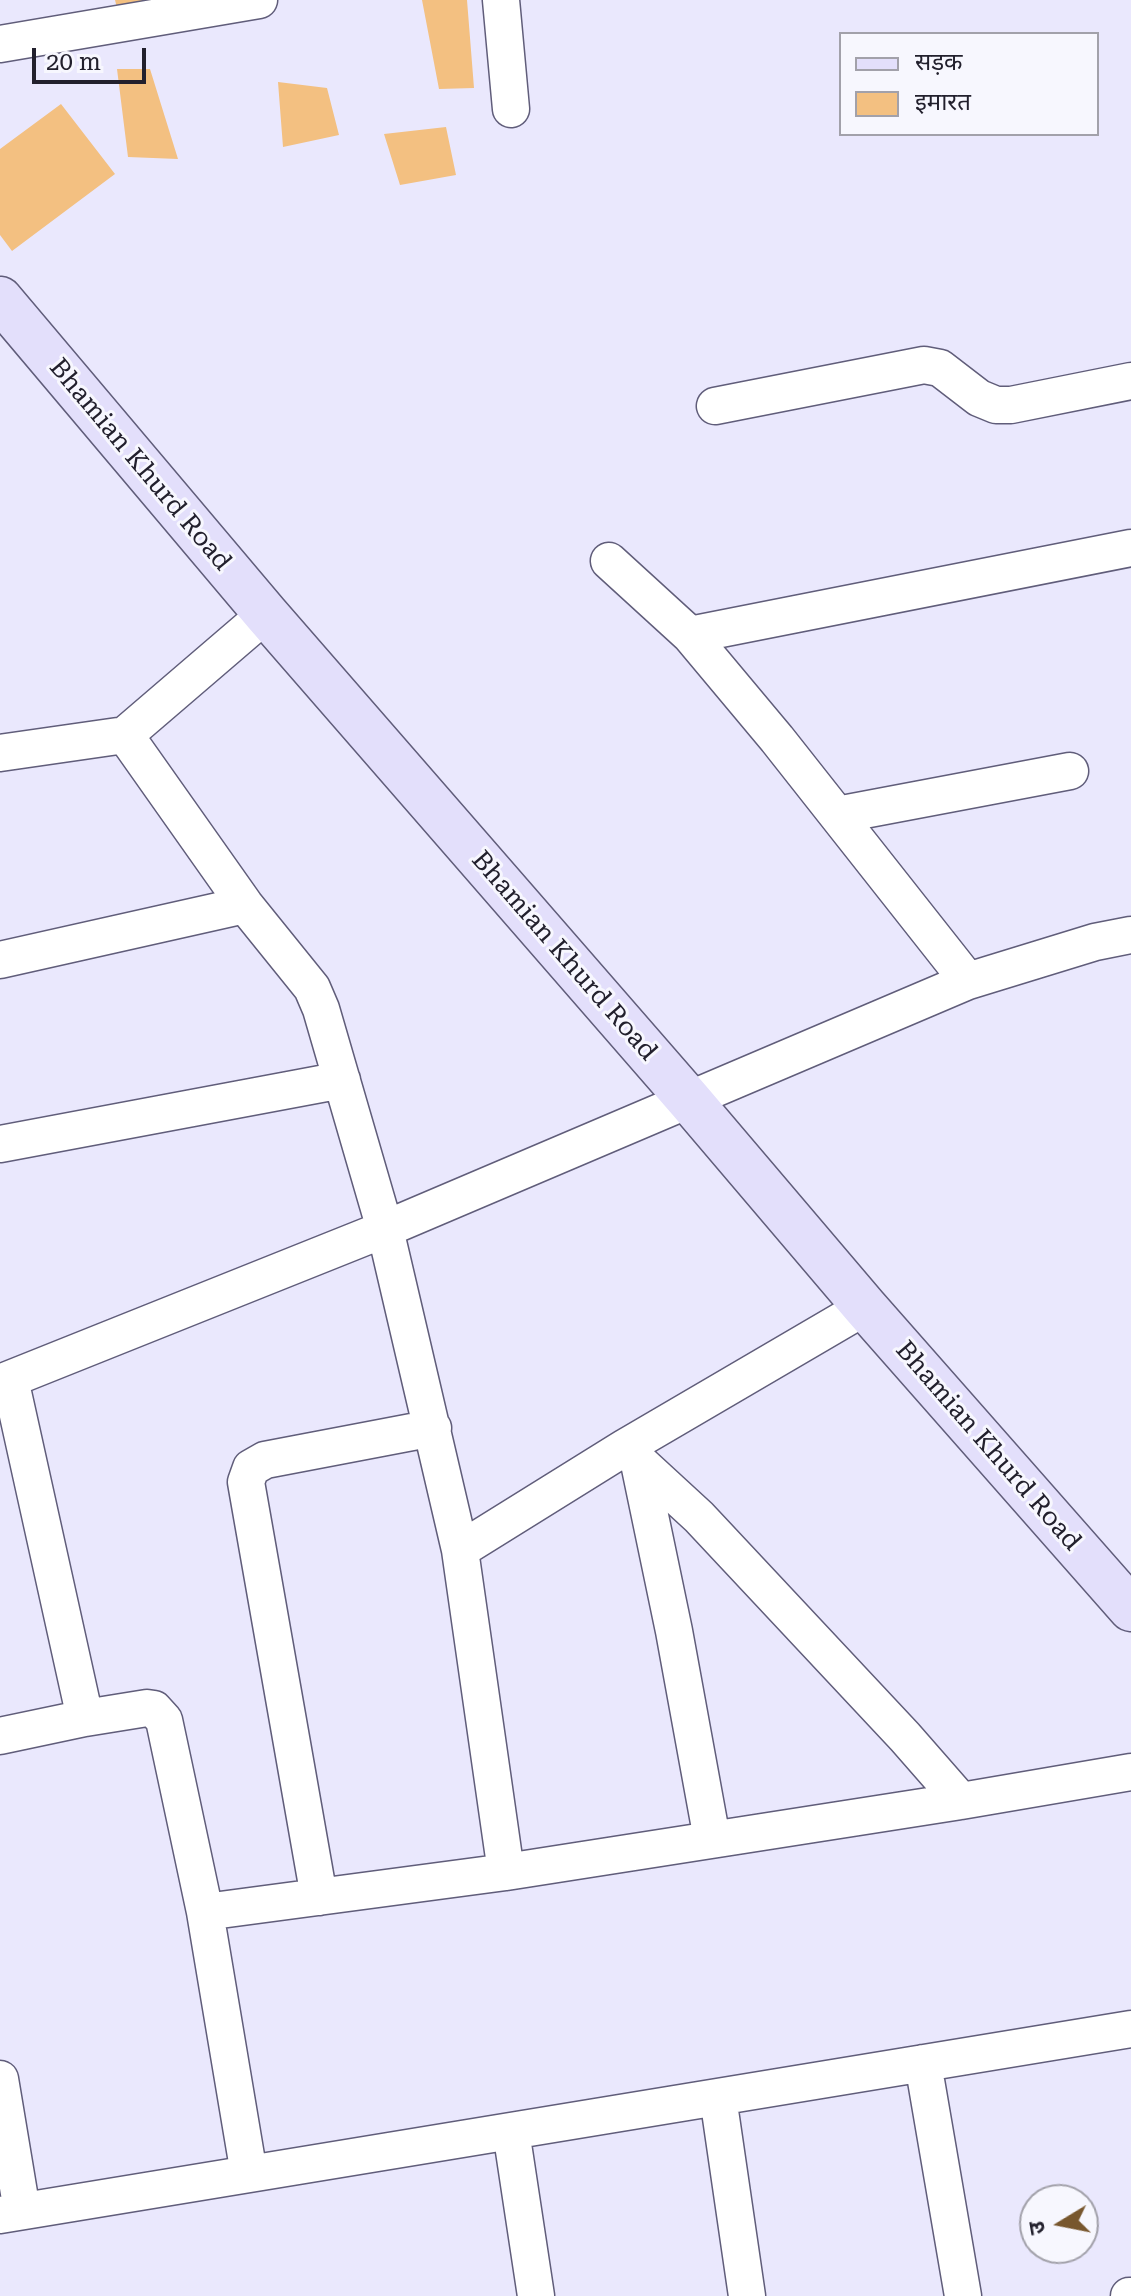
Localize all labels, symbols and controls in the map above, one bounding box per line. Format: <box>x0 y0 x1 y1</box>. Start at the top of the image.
scale bar <box>36 32 150 82</box>
legend <box>839 32 1099 136</box>
text: 20 m <box>46 48 101 76</box>
text: सड़क <box>915 48 963 76</box>
text: इमारत <box>915 88 971 116</box>
street label: Bhamian Khurd Road <box>42 353 238 577</box>
street label: Bhamian Khurd Road <box>465 845 663 1067</box>
street label: Bhamian Khurd Road <box>889 1335 1087 1557</box>
north arrow <box>1019 2184 1099 2264</box>
text: उ <box>1023 2219 1050 2236</box>

